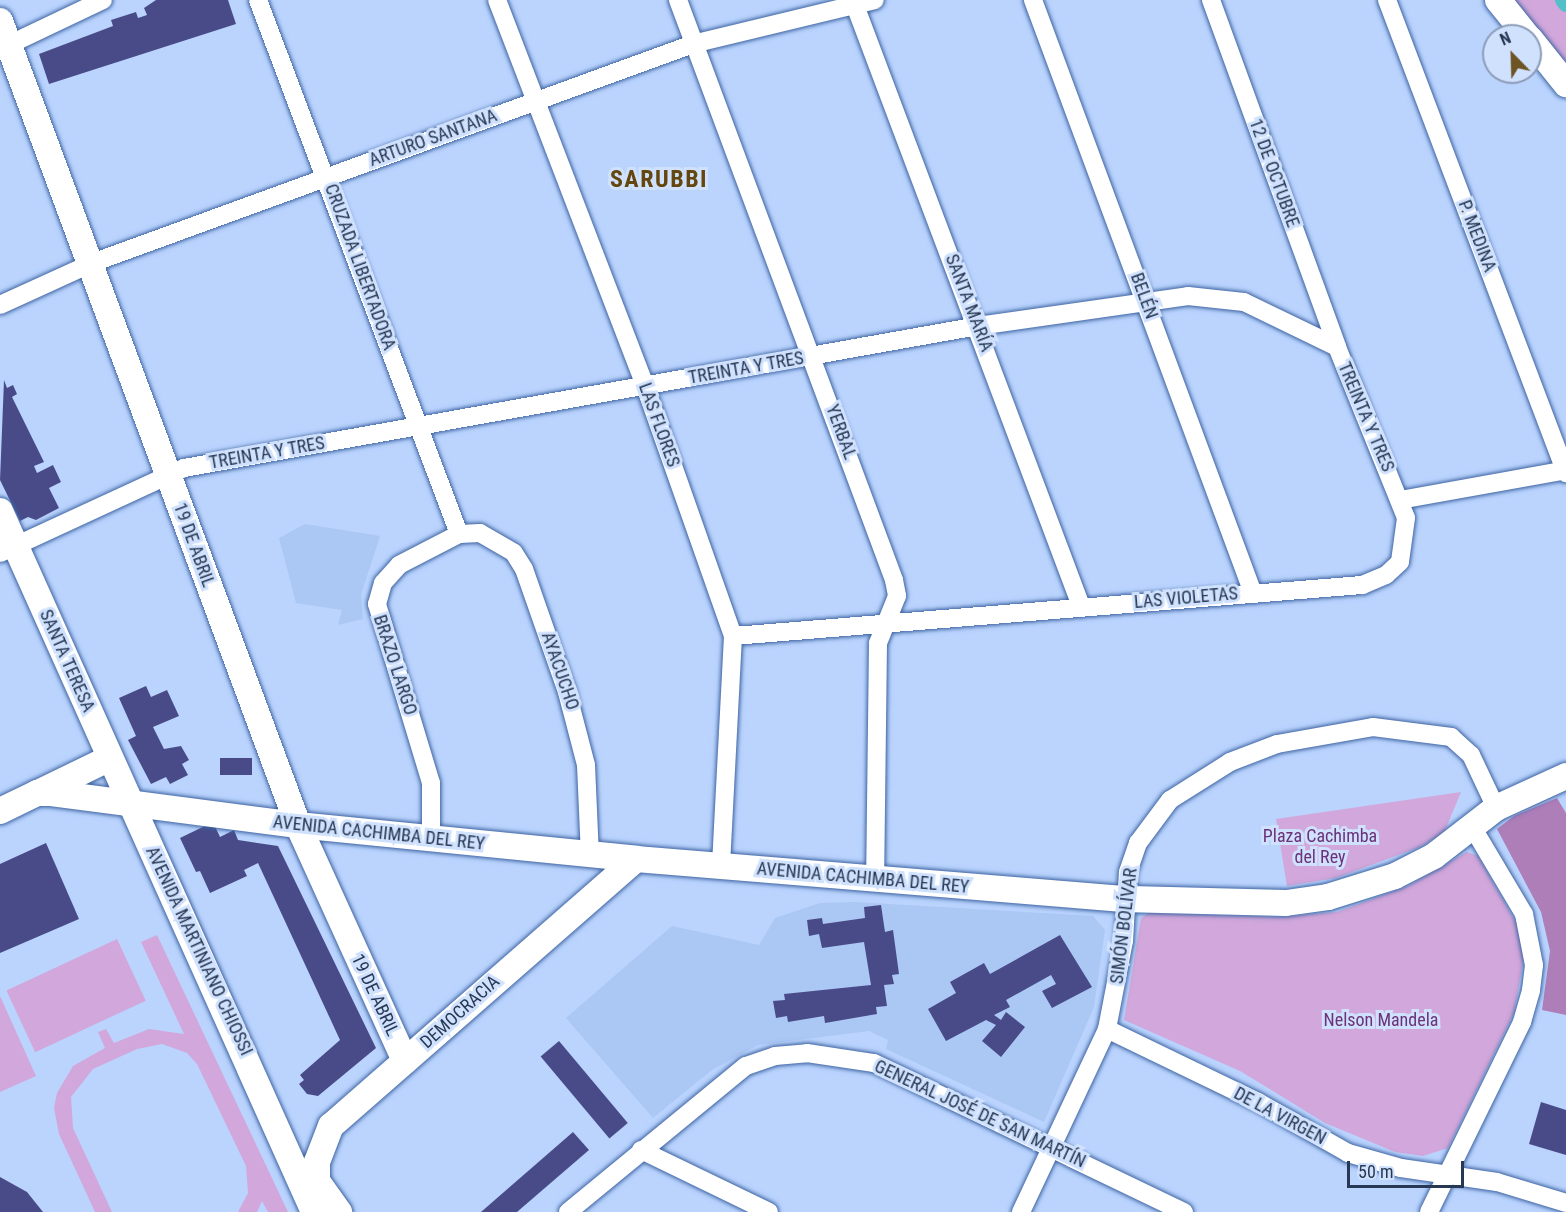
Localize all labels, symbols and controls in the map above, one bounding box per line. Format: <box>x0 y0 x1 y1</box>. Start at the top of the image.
north arrow <box>1482 24 1542 84</box>
text: N <box>1497 28 1514 49</box>
street label: ARTURO SANTANA <box>366 105 500 171</box>
street label: 12 DE OCTUBRE <box>1244 116 1304 230</box>
district label: SARUBBI <box>610 166 708 194</box>
street label: CRUZADA LIBERTADORA <box>320 181 400 353</box>
street label: P. MEDINA <box>1453 197 1501 275</box>
street label: SANTA MARÍA <box>941 251 997 355</box>
street label: BELÉN <box>1126 270 1162 322</box>
street label: TREINTA Y TRES <box>686 347 806 389</box>
street label: TREINTA Y TRES <box>1333 359 1399 475</box>
street label: LAS FLORES <box>634 380 684 470</box>
street label: YERBAL <box>821 402 861 462</box>
street label: TREINTA Y TRES <box>207 432 327 474</box>
street label: 19 DE ABRIL <box>169 500 219 590</box>
street label: LAS VIOLETAS <box>1133 583 1239 613</box>
street label: SANTA TERESA <box>35 606 99 716</box>
street label: BRAZO LARGO <box>369 612 421 718</box>
street label: AYACUCHO <box>537 629 583 713</box>
street label: AVENIDA CACHIMBA DEL REY <box>272 811 486 855</box>
park label: Plaza Cachimba del Rey <box>1263 826 1377 868</box>
street label: AVENIDA MARTINIANO CHIOSSI <box>141 843 257 1059</box>
street label: AVENIDA CACHIMBA DEL REY <box>756 858 970 898</box>
street label: SIMÓN BOLÍVAR <box>1106 867 1142 985</box>
street label: 19 DE ABRIL <box>347 951 403 1039</box>
street label: DEMOCRACIA <box>416 971 504 1053</box>
park label: Nelson Mandela <box>1324 1009 1438 1031</box>
street label: GENERAL JOSÉ DE SAN MARTÍN <box>871 1055 1089 1173</box>
street label: DE LA VIRGEN <box>1230 1083 1330 1149</box>
scale bar <box>1350 1149 1467 1187</box>
text: 50 m <box>1358 1161 1393 1182</box>

